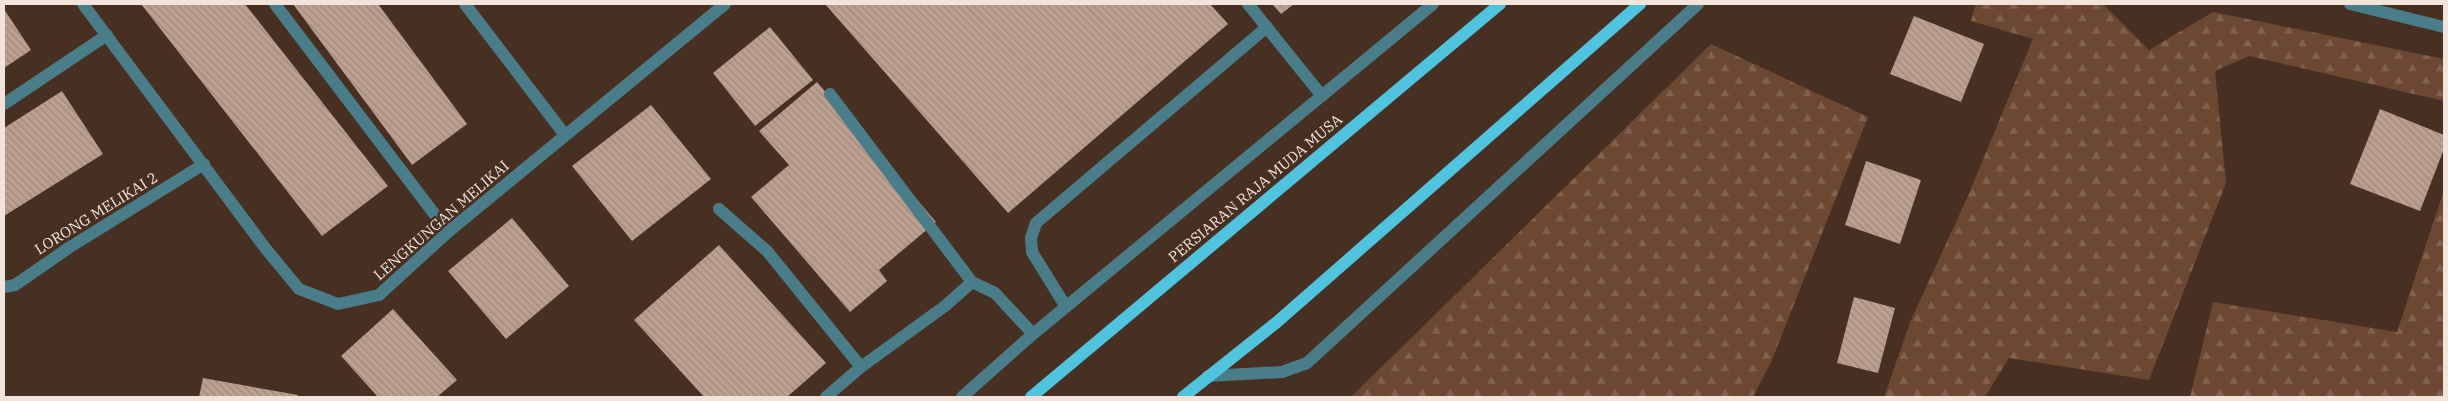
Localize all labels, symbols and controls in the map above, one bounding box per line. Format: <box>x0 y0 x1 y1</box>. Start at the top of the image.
street label: PERSIARAN RAJA MUDA MUSA <box>1164 109 1346 266</box>
street label: LENGKUNGAN MELIKAI <box>369 156 513 284</box>
street label: LORONG MELIKAI 2 <box>31 167 161 259</box>

